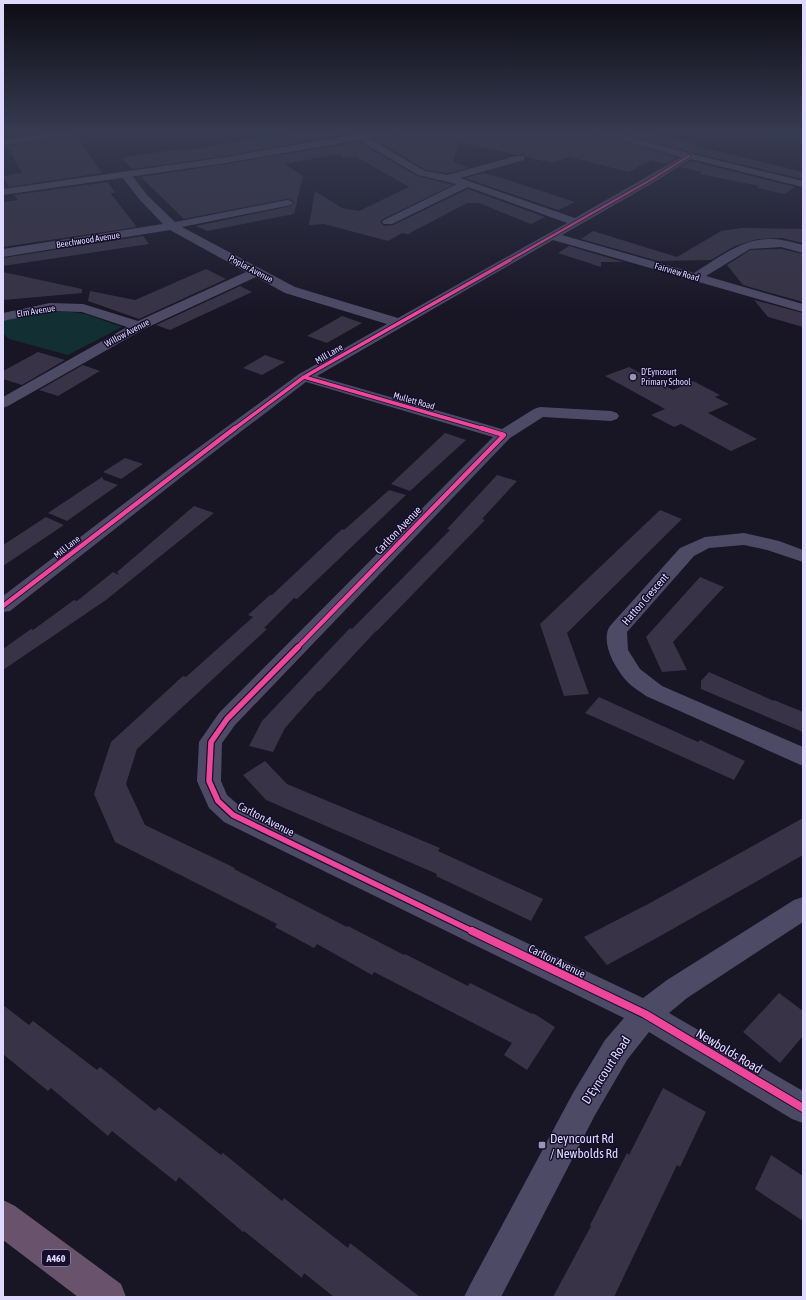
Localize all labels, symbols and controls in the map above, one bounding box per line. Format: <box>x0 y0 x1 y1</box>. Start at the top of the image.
street label: Beechwood Avenue <box>56 230 120 250</box>
street label: Poplar Avenue <box>227 253 275 285</box>
street label: Fairview Road <box>654 261 700 283</box>
street label: Elm Avenue <box>16 303 56 319</box>
street label: Willow Avenue <box>103 317 151 349</box>
street label: Mill Lane <box>313 342 345 366</box>
place label: D'Eyncourt Primary School <box>641 367 691 387</box>
marker: D'Eyncourt Primary School <box>628 372 638 382</box>
street label: Mullett Road <box>392 390 436 412</box>
street label: Carlton Avenue <box>372 504 424 556</box>
street label: Mill Lane <box>52 534 82 560</box>
street label: Hatton Crescent <box>619 571 671 627</box>
street label: Carlton Avenue <box>236 800 296 838</box>
street label: Carlton Avenue <box>527 942 587 980</box>
street label: Newbolds Road <box>693 1025 765 1077</box>
street label: D'Eyncourt Road <box>579 1033 633 1107</box>
place label: Deyncourt Rd / Newbolds Rd <box>550 1131 618 1161</box>
marker: Deyncourt Rd / Newbolds Rd <box>537 1140 547 1150</box>
road number: A460 <box>42 1250 70 1266</box>

